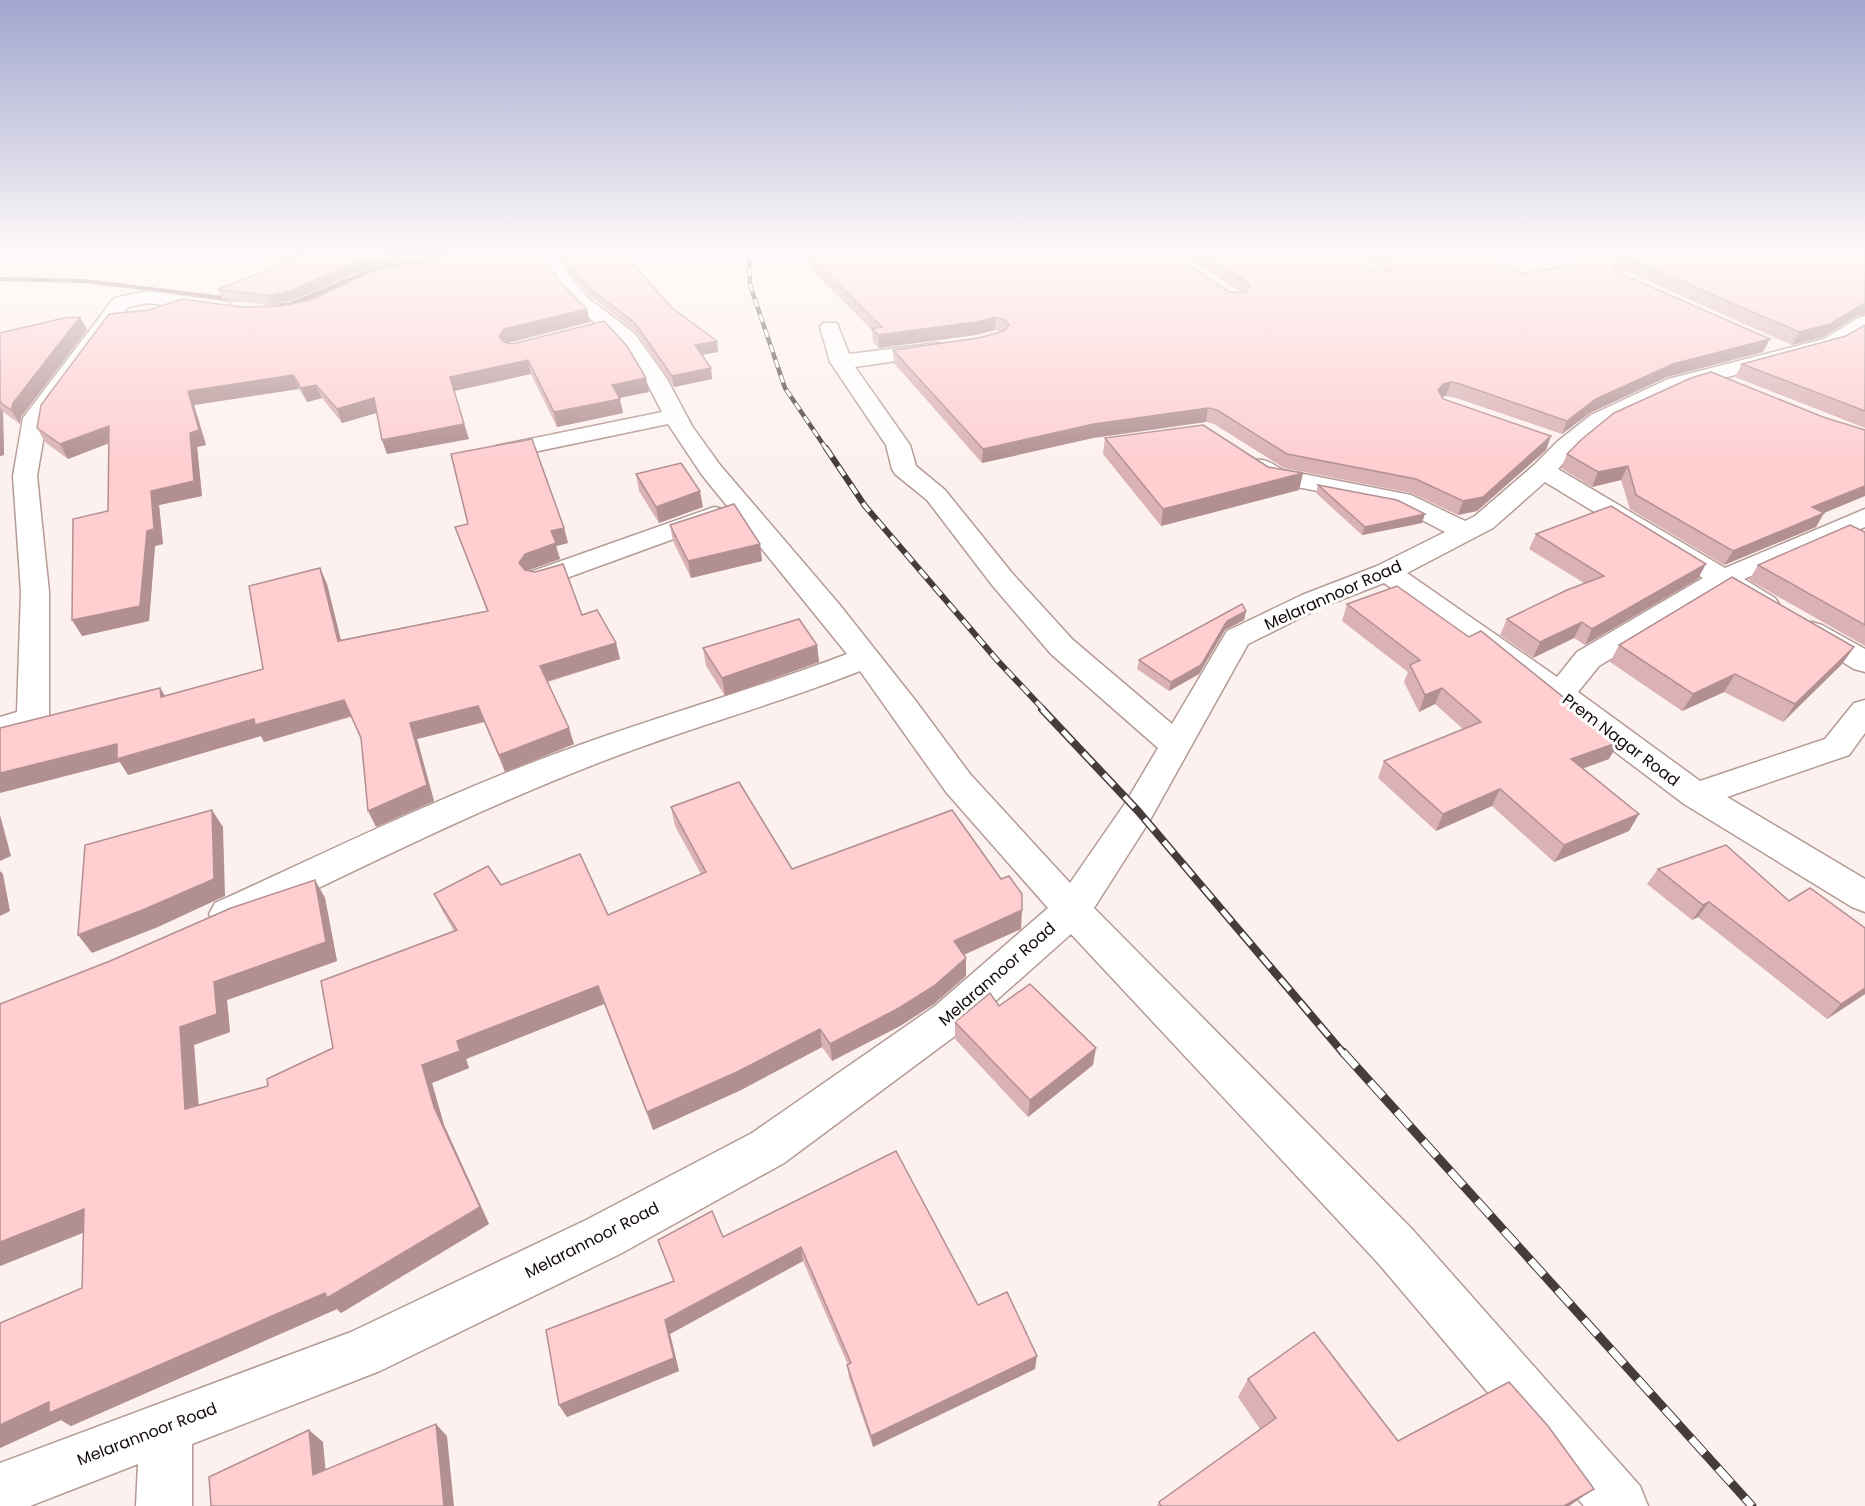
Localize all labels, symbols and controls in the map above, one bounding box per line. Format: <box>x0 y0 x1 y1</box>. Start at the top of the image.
street label: Melarannoor Road <box>1261 554 1405 636</box>
street label: Prem Nagar Road <box>1558 688 1684 792</box>
street label: Melarannoor Road <box>934 917 1060 1031</box>
street label: Melarannoor Road <box>521 1196 663 1284</box>
street label: Melarannoor Road <box>74 1397 220 1471</box>

